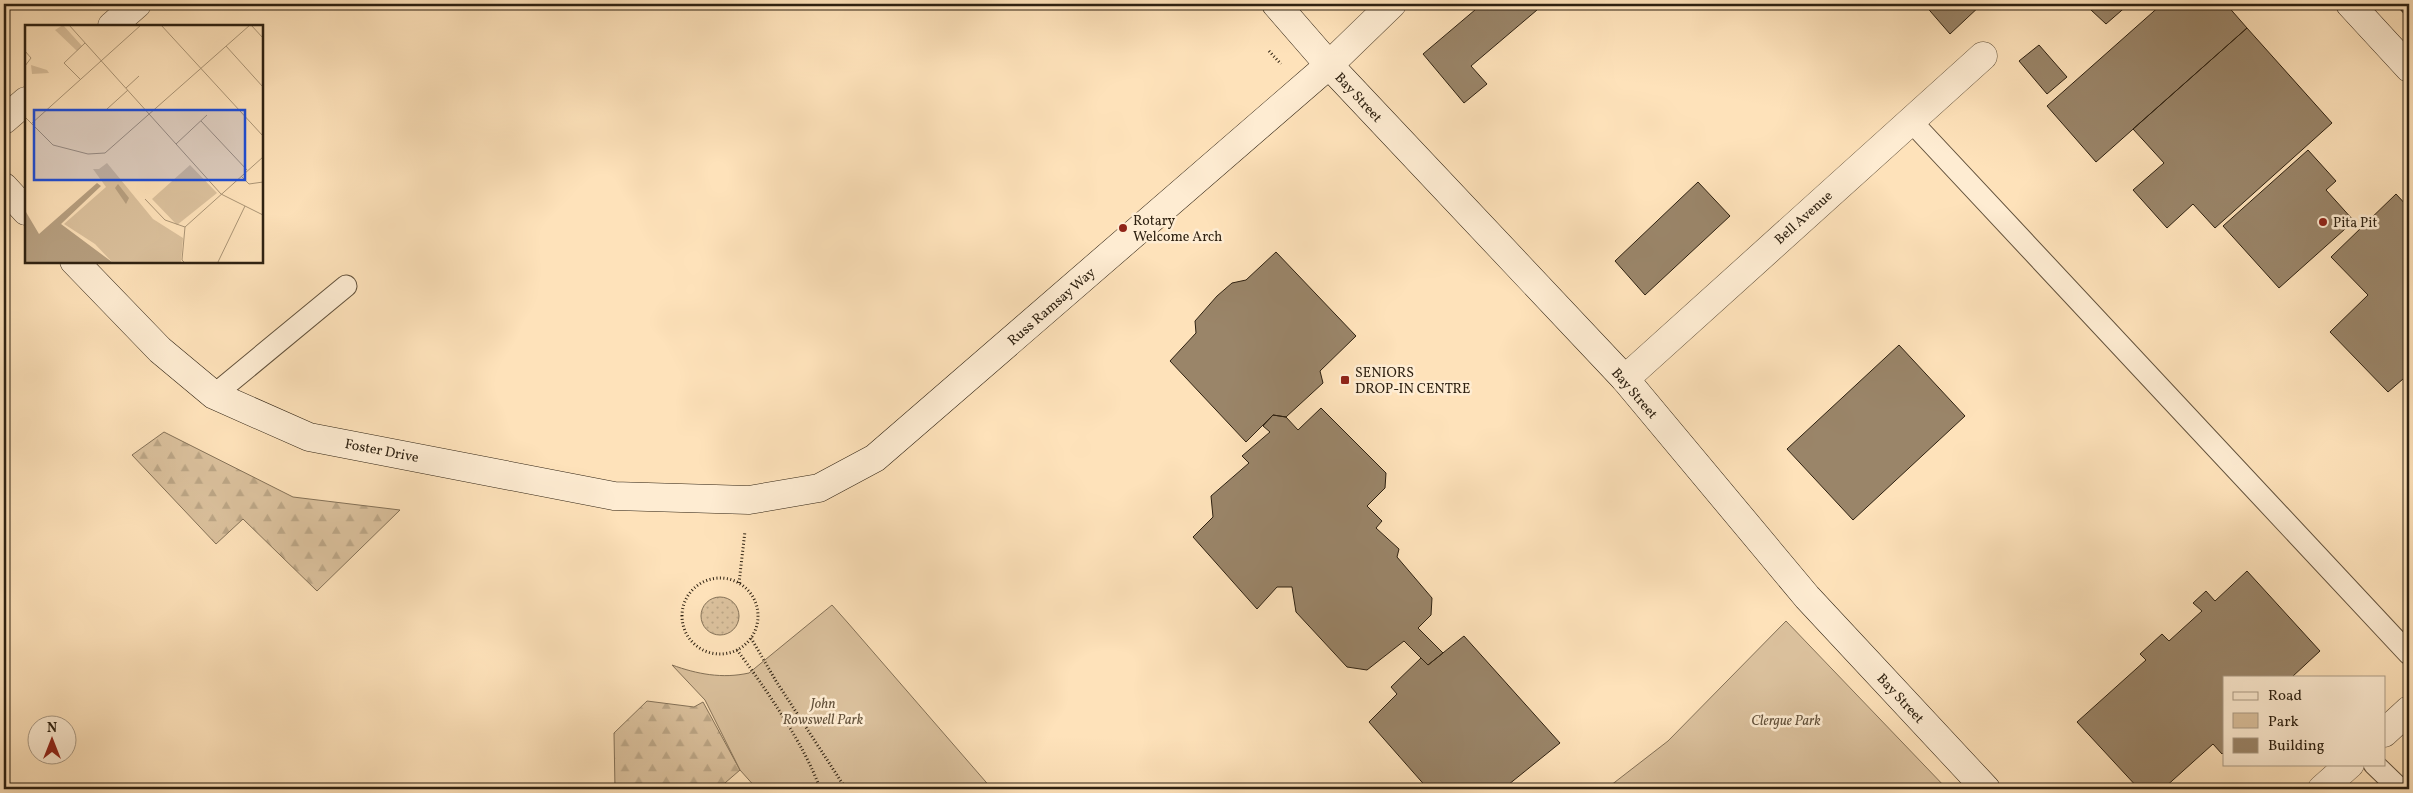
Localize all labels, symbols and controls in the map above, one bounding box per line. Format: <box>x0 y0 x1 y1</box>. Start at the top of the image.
inset map <box>25 25 262 262</box>
street label: Bay Street <box>1330 69 1386 127</box>
street label: Bell Avenue <box>1771 187 1838 249</box>
place label: Rotary Welcome Arch <box>1133 212 1222 247</box>
place label: Pita Pit <box>2333 214 2377 233</box>
marker: Pita Pit <box>2317 216 2329 228</box>
marker: Rotary Welcome Arch <box>1117 222 1129 234</box>
street label: Russ Ramsay Way <box>1004 263 1100 351</box>
place label: SENIORS DROP-IN CENTRE <box>1355 364 1471 399</box>
street label: Bay Street <box>1606 364 1661 424</box>
marker: SENIORS DROP-IN CENTRE <box>1339 374 1351 386</box>
street label: Foster Drive <box>343 435 421 468</box>
street label: Bay Street <box>1872 670 1928 728</box>
legend <box>2223 676 2386 766</box>
text: Road <box>2268 686 2302 707</box>
park label: John Rowswell Park <box>783 695 864 730</box>
park label: Clergue Park <box>1751 712 1821 731</box>
text: Park <box>2268 712 2299 733</box>
north arrow <box>28 716 78 766</box>
text: N <box>47 719 57 738</box>
text: Building <box>2268 736 2325 757</box>

